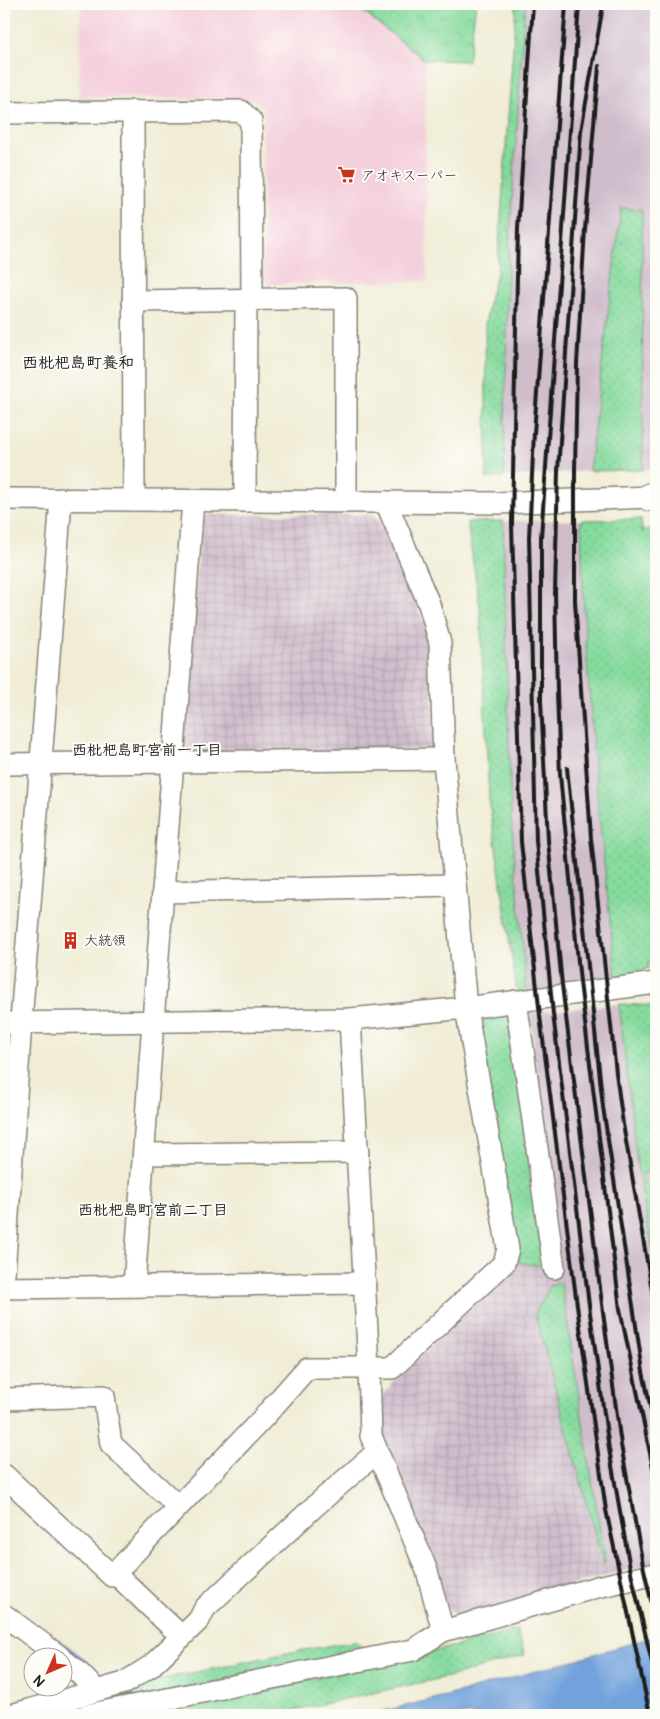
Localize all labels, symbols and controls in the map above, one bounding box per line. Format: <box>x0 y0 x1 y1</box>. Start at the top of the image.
supermarket icon: アオキスーパー <box>337 165 357 185</box>
place label: アオキスーパー <box>361 167 458 184</box>
district label: 西枇杷島町養和 <box>22 353 134 373</box>
district label: 西枇杷島町宮前一丁目 <box>72 741 222 760</box>
building icon: 大統領 <box>60 930 80 950</box>
place label: 大統領 <box>84 932 126 949</box>
district label: 西枇杷島町宮前二丁目 <box>78 1201 228 1220</box>
north arrow <box>22 1646 72 1696</box>
text: N <box>30 1671 49 1690</box>

